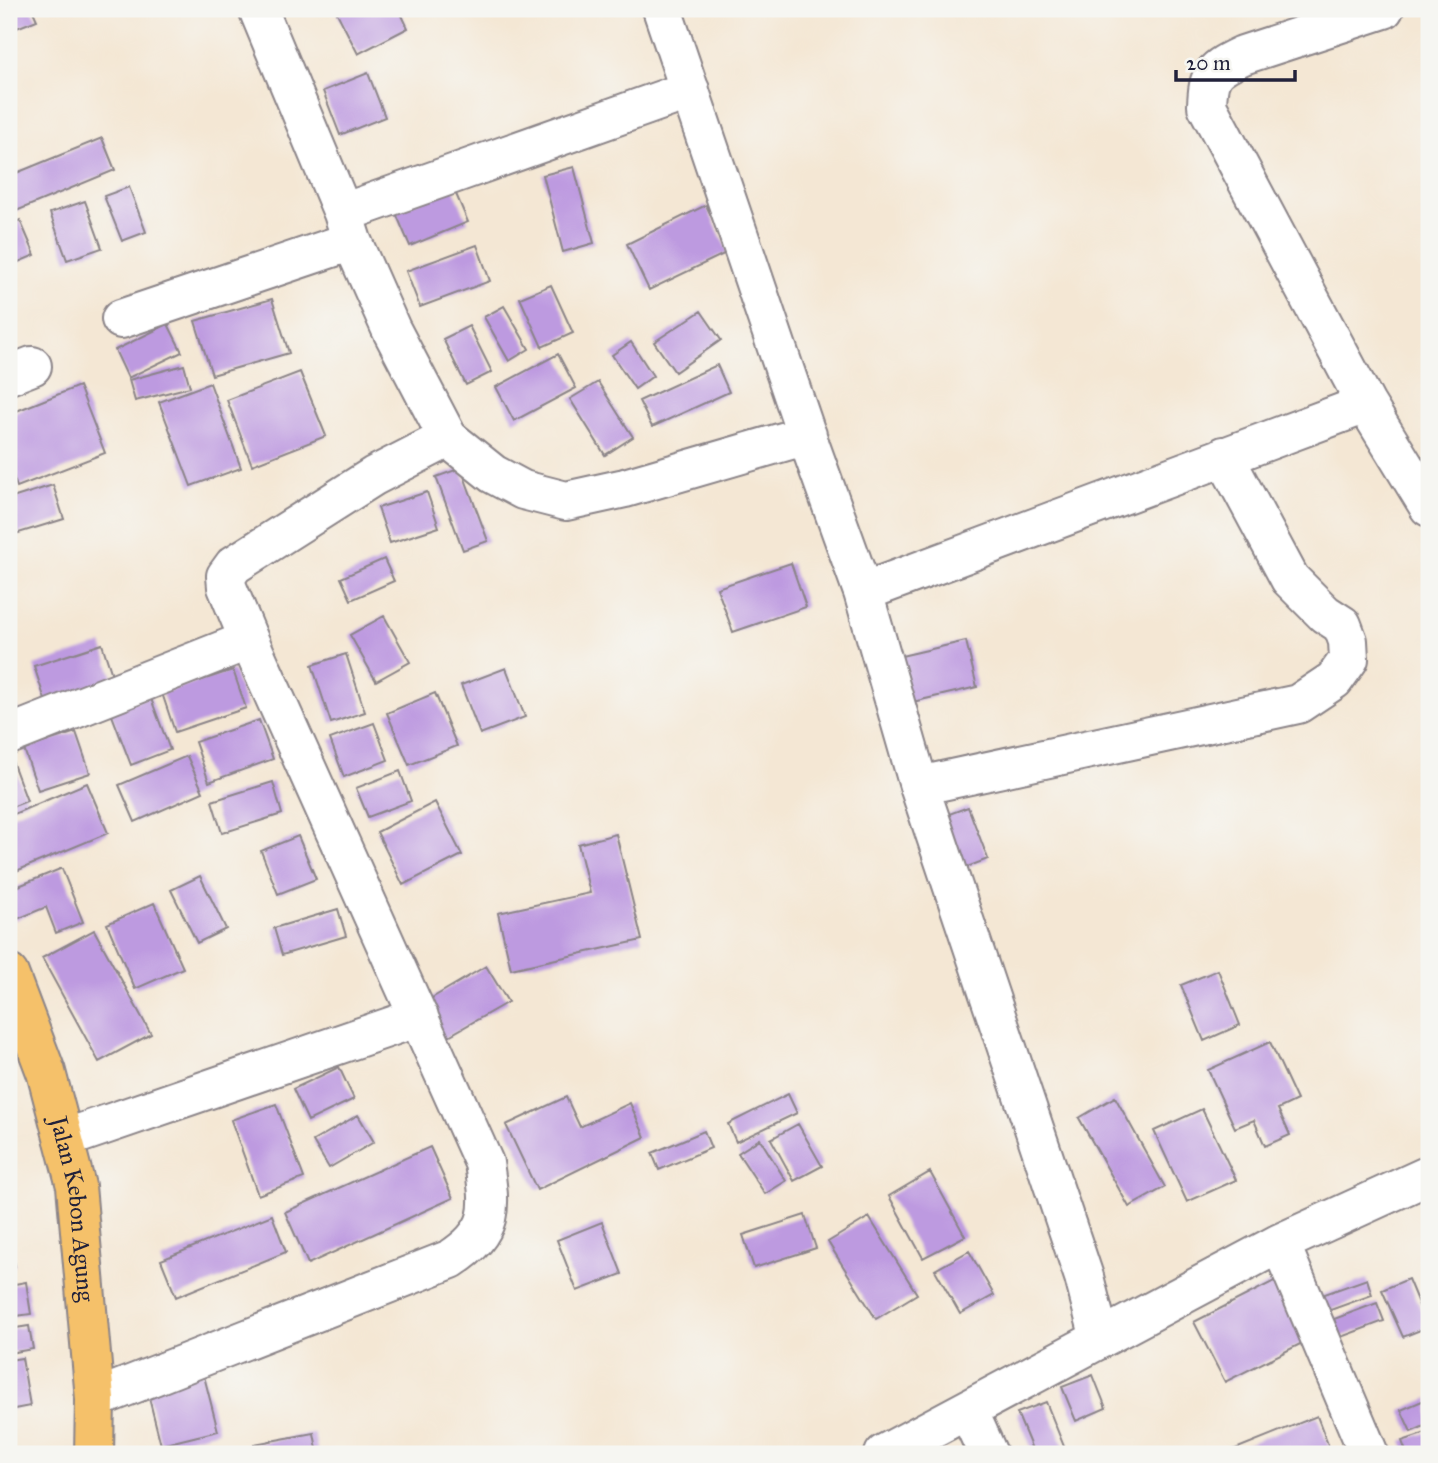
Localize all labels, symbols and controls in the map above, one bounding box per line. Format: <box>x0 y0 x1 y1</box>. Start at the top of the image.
scale bar <box>1176 38 1294 82</box>
text: 20 m <box>1186 50 1231 76</box>
street label: Jalan Kebon Agung <box>43 1110 101 1304</box>

